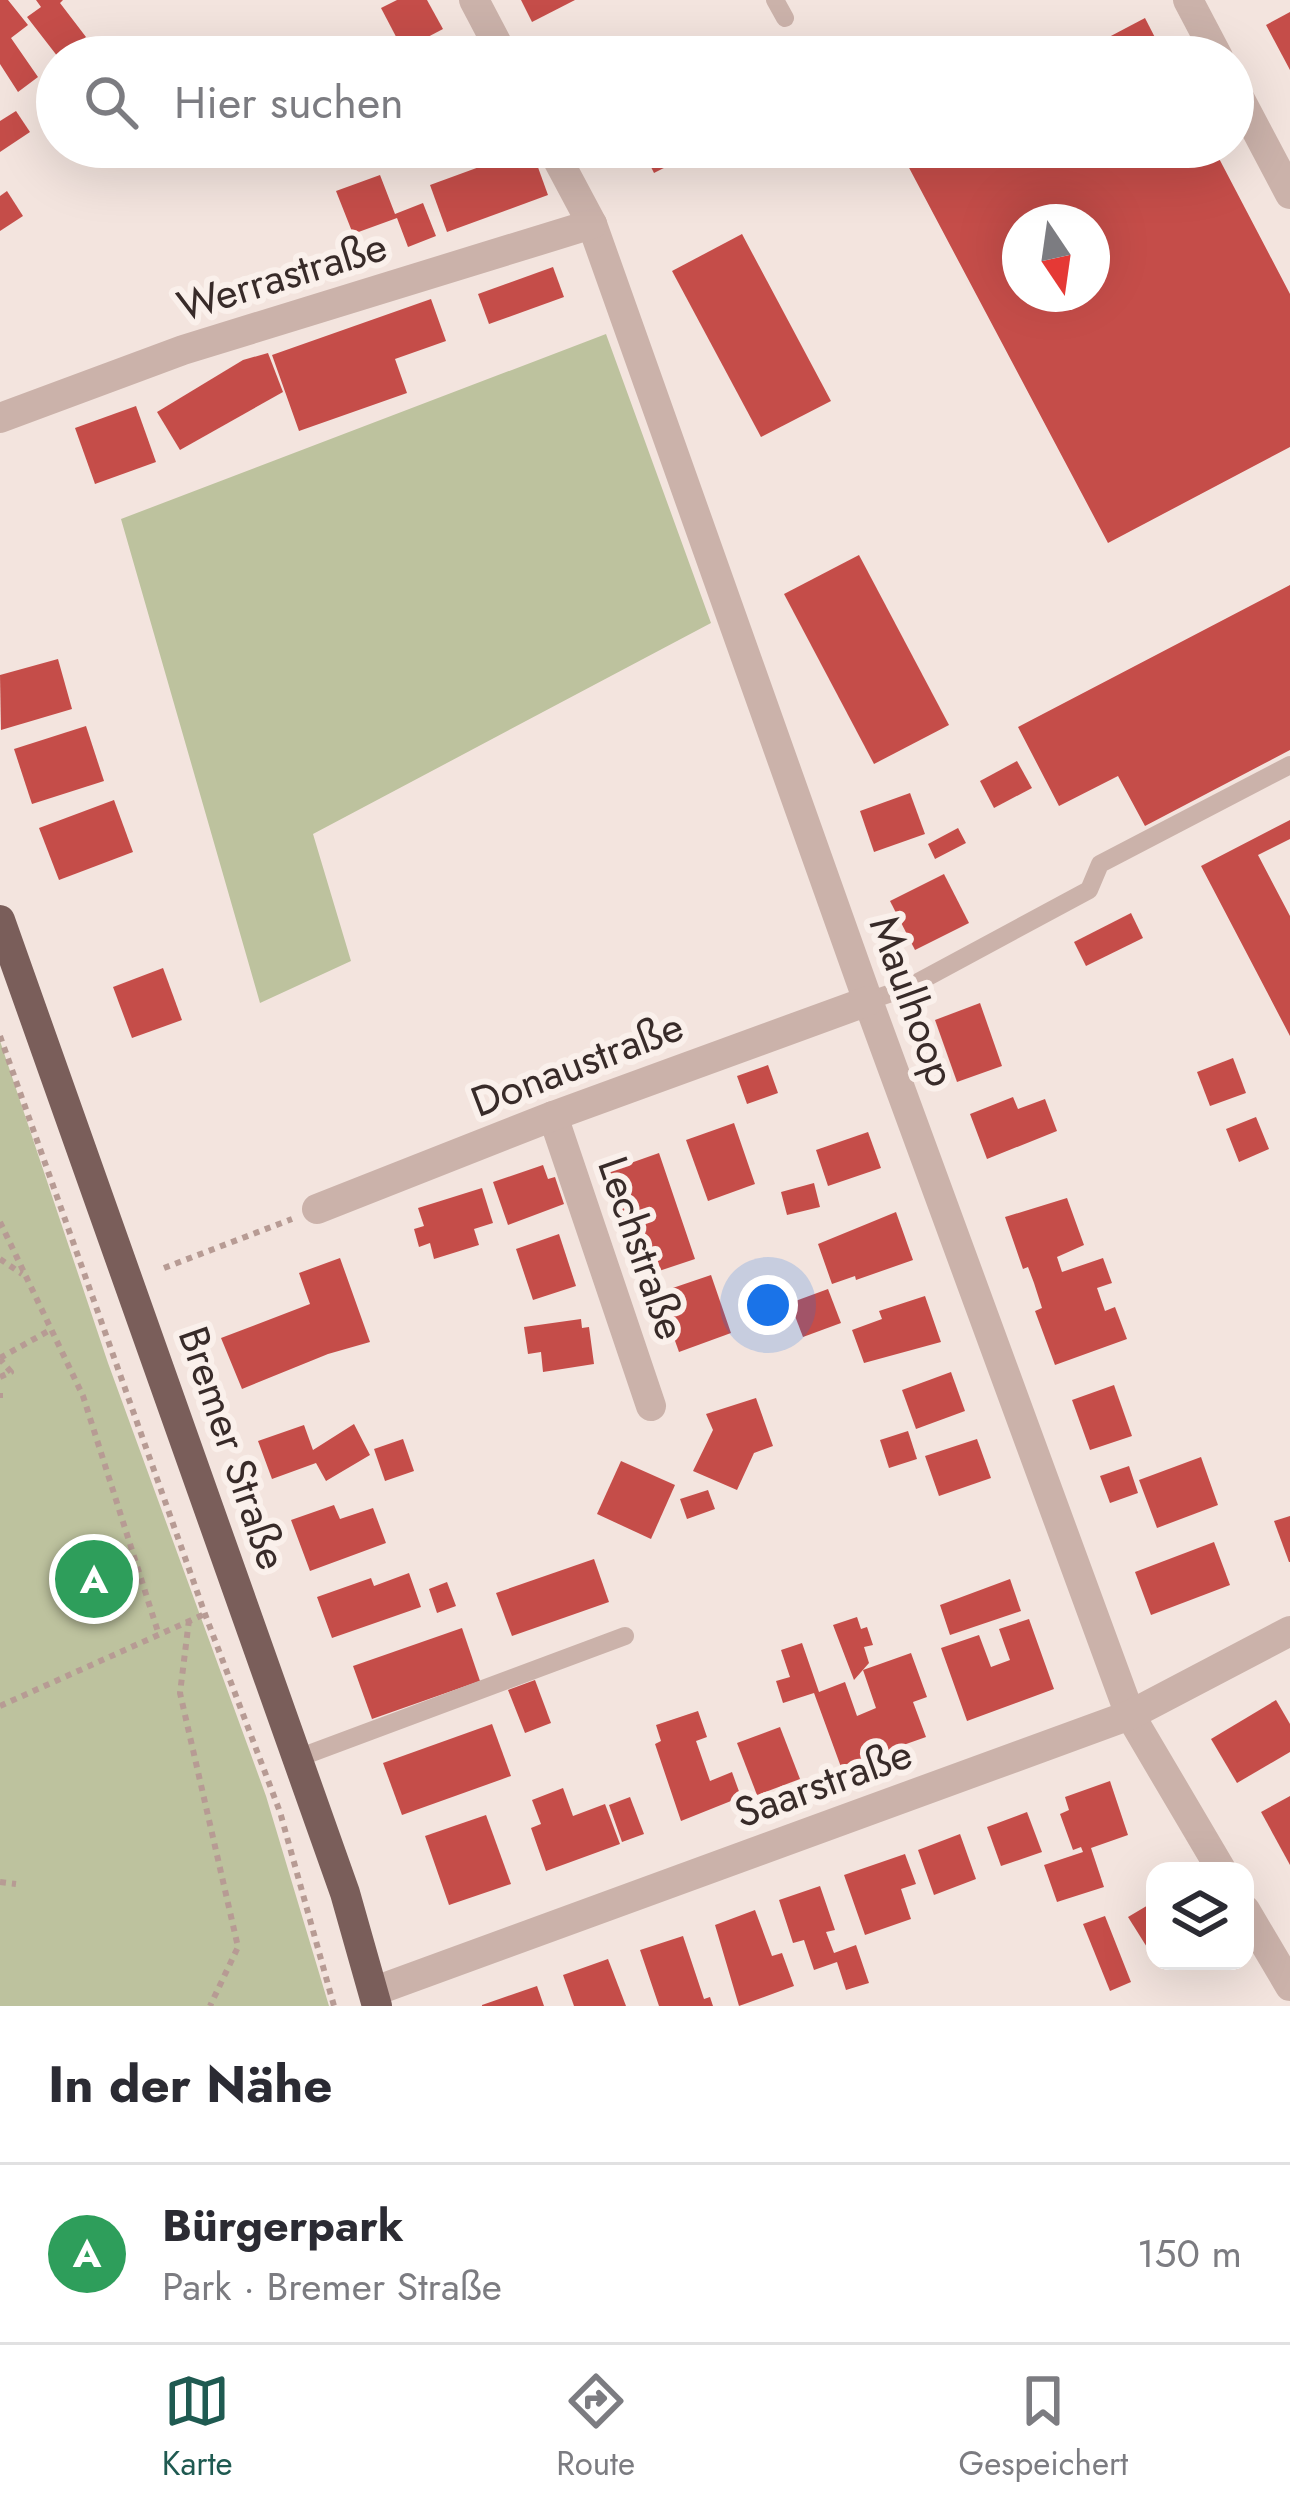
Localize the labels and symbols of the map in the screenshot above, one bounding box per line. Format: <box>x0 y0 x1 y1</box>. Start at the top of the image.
north arrow <box>1002 204 1110 312</box>
street label: Werrastraße <box>170 215 394 337</box>
street label: Maulhoop <box>854 907 972 1095</box>
street label: Donaustraße <box>462 996 692 1132</box>
street label: Lechstraße <box>582 1148 702 1348</box>
your location <box>738 1275 798 1335</box>
street label: Bremer Straße <box>163 1318 303 1578</box>
pin: A <box>55 1534 133 1624</box>
street label: Saarstraße <box>726 1723 920 1843</box>

